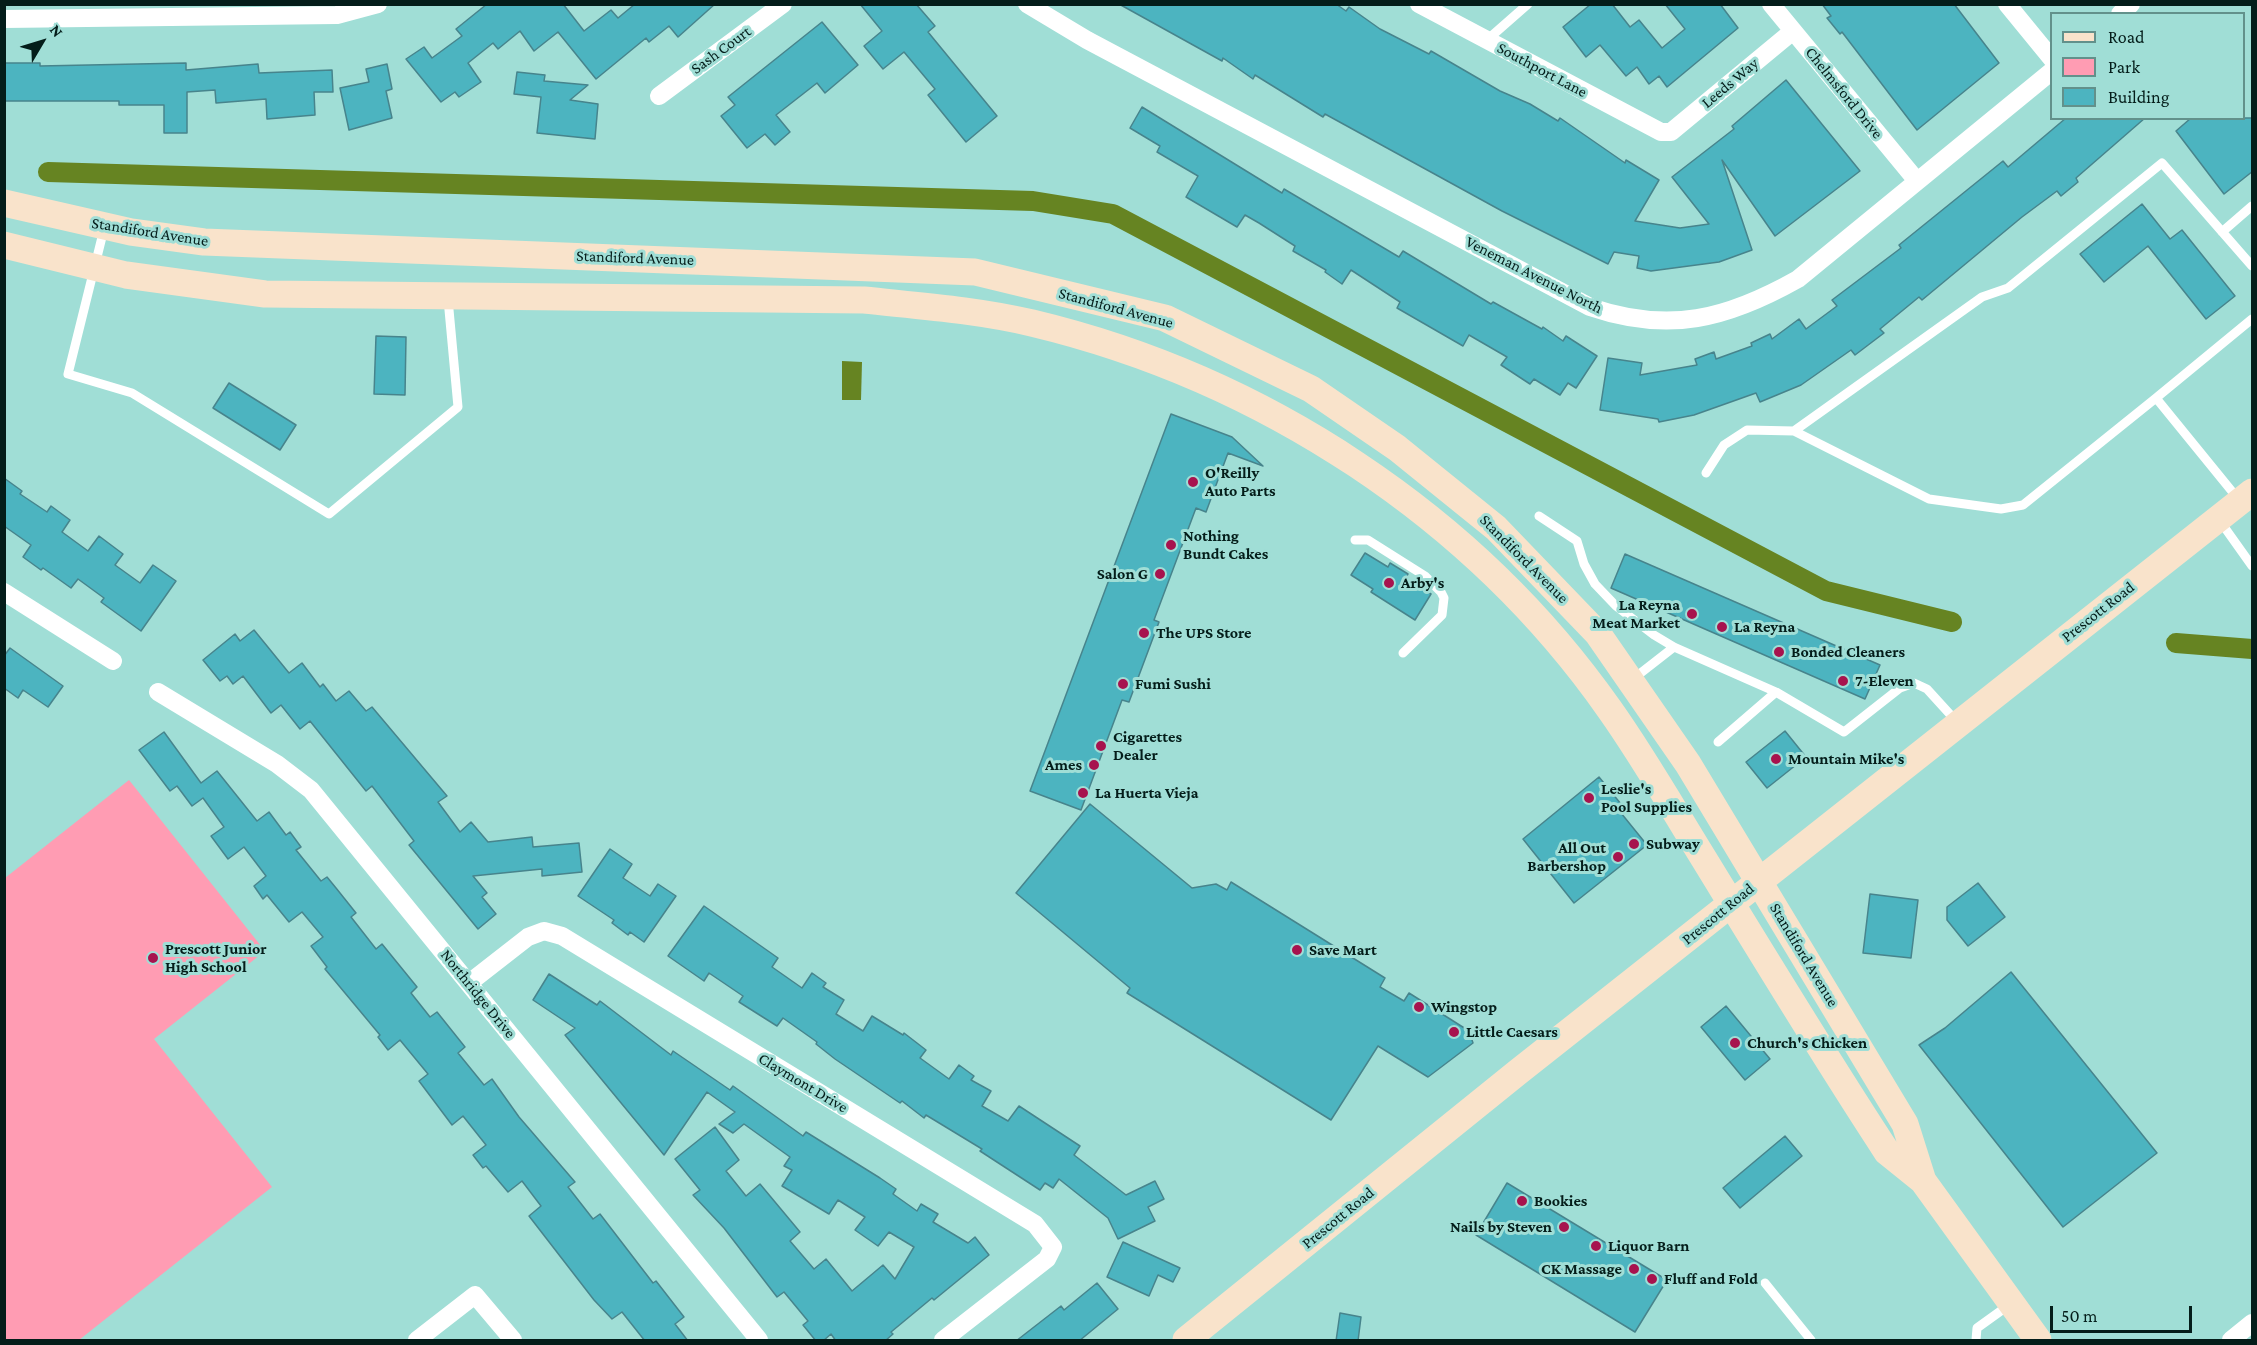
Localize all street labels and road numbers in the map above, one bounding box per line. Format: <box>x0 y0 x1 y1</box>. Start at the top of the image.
street label: Sash Court <box>687 22 755 78</box>
street label: Southport Lane <box>1494 38 1590 102</box>
street label: Chelmsford Drive <box>1801 43 1887 143</box>
street label: Leeds Way <box>1698 54 1762 112</box>
street label: Standiford Avenue <box>90 213 210 251</box>
street label: Veneman Avenue North <box>1462 232 1606 318</box>
street label: Standiford Avenue <box>576 246 694 270</box>
street label: Standiford Avenue <box>1057 283 1175 333</box>
street label: Standiford Avenue <box>1476 511 1572 607</box>
street label: Prescott Road <box>2058 578 2138 646</box>
street label: Prescott Road <box>1678 879 1758 949</box>
street label: Standiford Avenue <box>1765 900 1843 1010</box>
street label: Northridge Drive <box>436 946 520 1042</box>
street label: Claymont Drive <box>755 1049 851 1117</box>
street label: Prescott Road <box>1298 1183 1378 1253</box>

